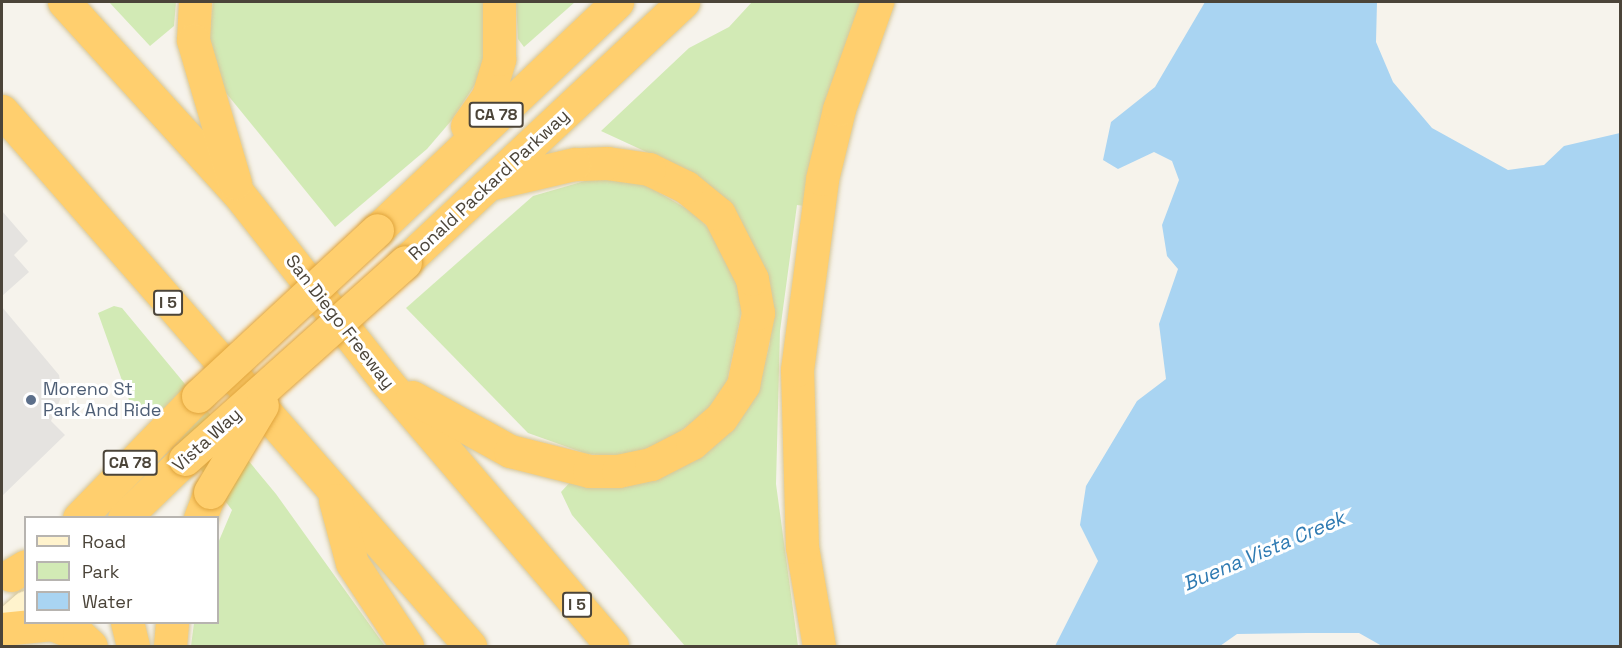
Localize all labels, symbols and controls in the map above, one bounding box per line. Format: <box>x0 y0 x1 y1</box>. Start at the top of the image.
road number: CA 78 <box>468 102 524 128</box>
street label: Ronald Packard Parkway <box>404 105 574 265</box>
street label: San Diego Freeway <box>281 251 399 393</box>
road number: I 5 <box>153 290 183 316</box>
place label: Moreno St Park And Ride <box>43 379 162 422</box>
marker: Moreno St Park And Ride <box>24 393 38 407</box>
street label: Vista Way <box>168 404 246 476</box>
road number: CA 78 <box>102 450 158 476</box>
water label: Buena Vista Creek <box>1179 506 1349 596</box>
legend <box>24 516 219 624</box>
text: Road <box>82 530 126 553</box>
text: Park <box>82 560 119 583</box>
text: Water <box>82 590 133 613</box>
road number: I 5 <box>562 592 592 618</box>

